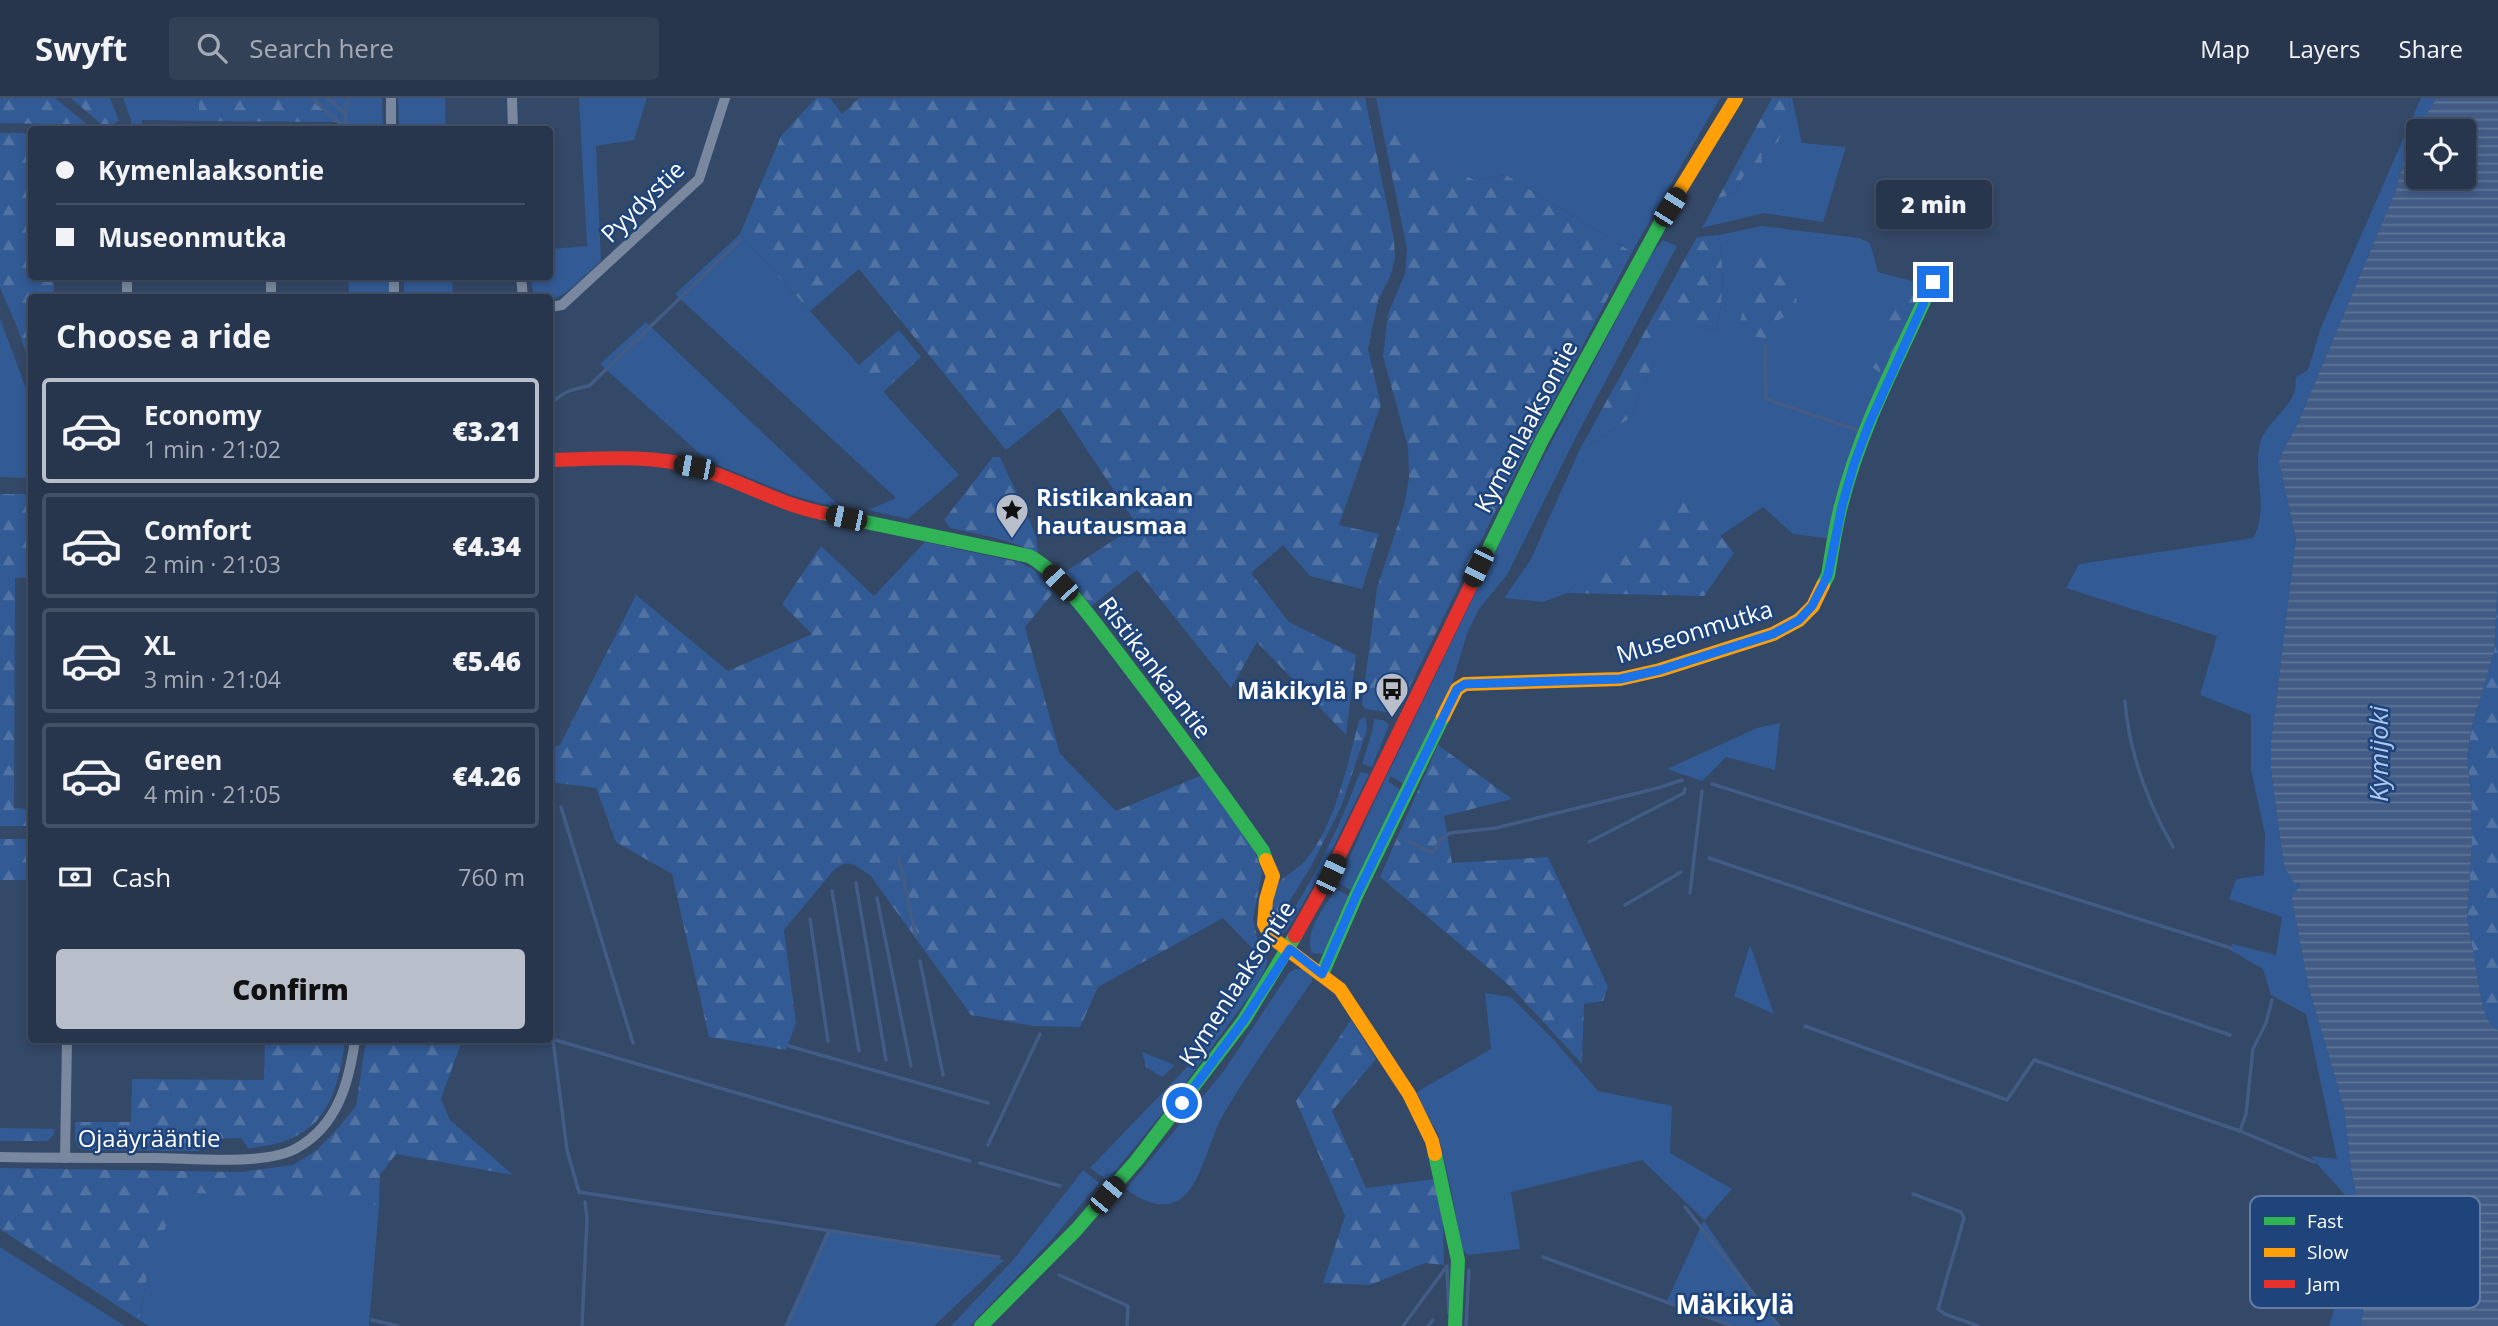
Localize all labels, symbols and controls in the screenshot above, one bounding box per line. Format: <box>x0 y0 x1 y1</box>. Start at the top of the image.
search box <box>169 17 659 80</box>
text: Swyft <box>35 26 127 71</box>
icon: search <box>193 29 231 67</box>
text: Search here <box>249 30 394 66</box>
text: Map <box>2200 32 2250 65</box>
text: Layers <box>2288 32 2361 65</box>
text: Share <box>2399 32 2463 65</box>
map controls <box>2406 119 2476 189</box>
button: locate <box>2406 119 2476 189</box>
text: Kymenlaaksontie <box>98 152 324 188</box>
street label: Pyydystie <box>593 153 691 249</box>
callout: 2 min <box>1875 180 1991 230</box>
car <box>1650 184 1691 230</box>
text: 2 min <box>1901 188 1967 220</box>
text: Museonmutka <box>98 219 287 255</box>
route end <box>1917 266 1949 298</box>
text: Choose a ride <box>56 314 271 357</box>
street label: Kymenlaaksontie <box>1466 334 1584 518</box>
text: Economy <box>144 397 262 433</box>
icon: car <box>60 399 123 462</box>
text: €3.21 <box>453 413 521 449</box>
text: 1 min · 21:02 <box>144 433 281 465</box>
car <box>672 453 717 481</box>
place label: Ristikankaan hautausmaa <box>1036 480 1194 541</box>
place icon: Ristikankaan hautausmaa <box>993 491 1031 540</box>
car <box>824 503 869 533</box>
text: Comfort <box>144 512 251 548</box>
icon: car <box>60 514 123 577</box>
text: €4.34 <box>453 528 521 564</box>
car <box>1460 544 1497 590</box>
text: 2 min · 21:03 <box>144 548 281 580</box>
car <box>1038 560 1083 606</box>
street label: Ristikankaantie <box>1092 589 1220 745</box>
street label: Museonmutka <box>1612 592 1776 670</box>
text: XL <box>144 627 176 663</box>
icon: car <box>60 629 123 692</box>
text: €5.46 <box>453 643 521 679</box>
text: 3 min · 21:04 <box>144 663 281 695</box>
bus stop icon: Mäkikylä P <box>1373 670 1411 719</box>
place label: Mäkikylä P <box>1237 673 1368 706</box>
water label: Kymijoki <box>2360 705 2396 802</box>
text: Green <box>144 742 222 778</box>
icon: car <box>60 744 123 807</box>
text: €4.26 <box>453 758 521 794</box>
text: 4 min · 21:05 <box>144 778 281 810</box>
car <box>1313 851 1350 897</box>
icon: cash <box>56 858 94 896</box>
text: Cash <box>112 859 171 895</box>
text: 760 m <box>458 861 525 893</box>
street label: Kymenlaaksontie <box>1170 894 1302 1072</box>
button: Confirm <box>56 949 525 1029</box>
route start <box>1166 1087 1198 1119</box>
street label: Ojaäyrääntie <box>78 1121 220 1154</box>
car <box>1086 1172 1129 1218</box>
legend <box>2250 1196 2480 1308</box>
text: Fast <box>2307 1208 2343 1234</box>
text: Slow <box>2307 1239 2349 1265</box>
text: Jam <box>2305 1271 2340 1297</box>
district label: Mäkikylä <box>1676 1286 1794 1322</box>

